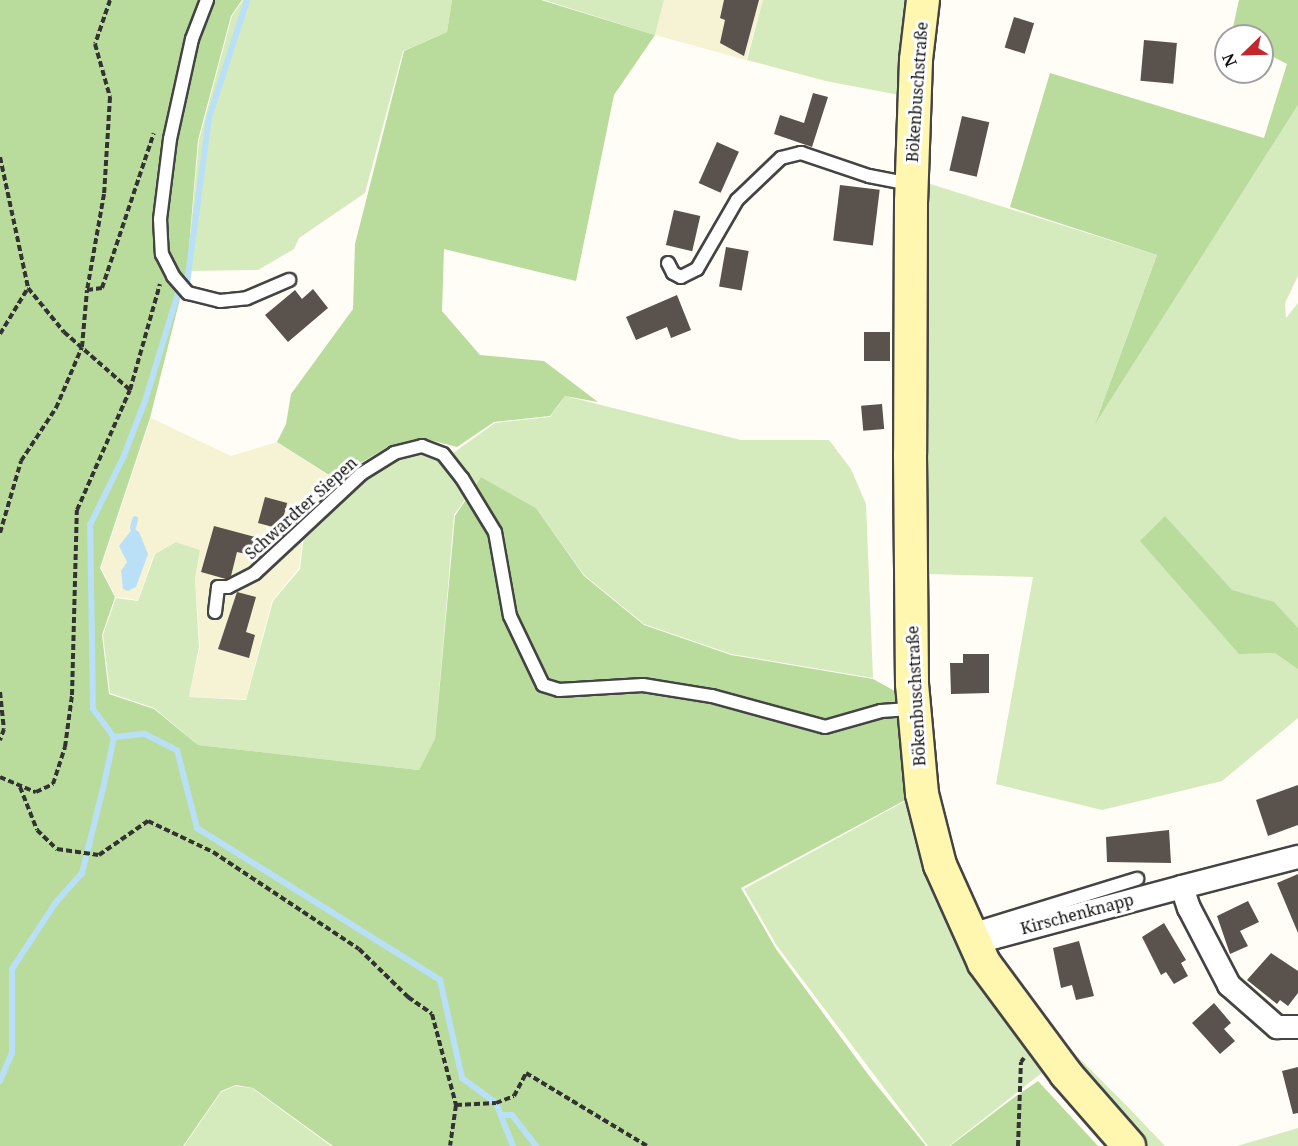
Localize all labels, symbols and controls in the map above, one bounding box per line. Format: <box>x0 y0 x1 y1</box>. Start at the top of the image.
street label: Bökenbuschstraße <box>903 21 931 163</box>
north arrow <box>1214 24 1274 84</box>
text: N <box>1217 50 1242 70</box>
street label: Schwardter Siepen <box>241 453 361 563</box>
street label: Bökenbuschstraße <box>903 625 929 767</box>
street label: Kirschenknapp <box>1018 890 1136 938</box>

